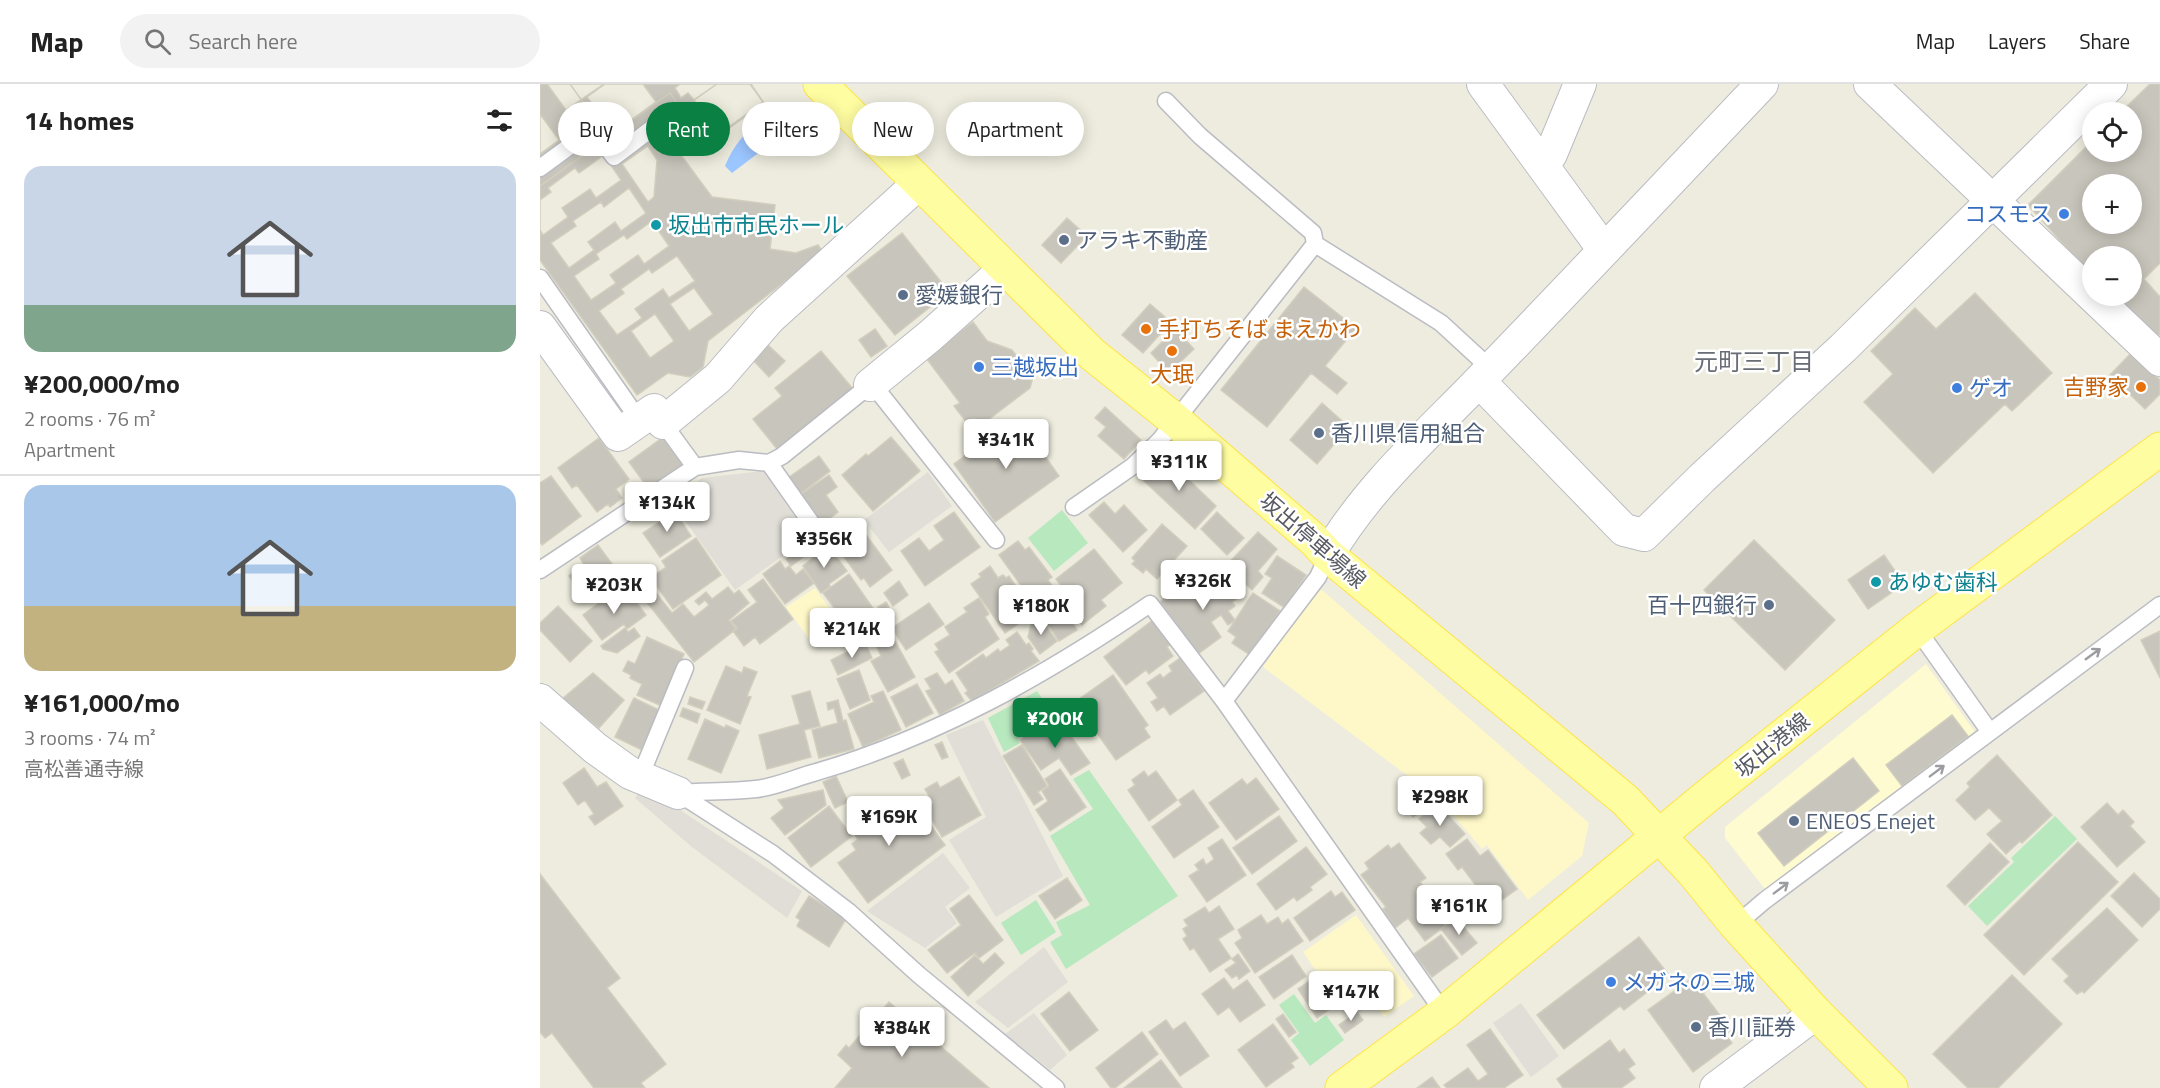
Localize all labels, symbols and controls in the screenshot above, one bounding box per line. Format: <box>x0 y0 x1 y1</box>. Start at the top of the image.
search box <box>120 14 540 68</box>
text: Map <box>30 20 84 63</box>
text: Search here <box>189 24 298 58</box>
icon: search <box>141 25 174 58</box>
text: Map <box>1916 25 1955 57</box>
text: Layers <box>1988 25 2046 57</box>
text: Share <box>2079 25 2130 57</box>
text: 14 homes <box>24 101 134 140</box>
chip: Buy <box>558 102 634 156</box>
chip: Rent <box>646 102 730 156</box>
chip: Filters <box>742 102 840 156</box>
chip: New <box>852 102 934 156</box>
chip: Apartment <box>946 102 1084 156</box>
map controls <box>2082 102 2142 306</box>
button: locate <box>2082 102 2142 162</box>
icon: filters <box>483 104 516 137</box>
button: + <box>2082 174 2142 234</box>
place label: コスモス <box>1964 197 2052 231</box>
icon: home <box>216 205 324 313</box>
marker: コスモス <box>2057 207 2071 221</box>
place label: 坂出市市民ホール <box>668 208 844 242</box>
marker: 坂出市市民ホール <box>649 218 663 232</box>
place label: アラキ不動産 <box>1076 223 1208 257</box>
marker: アラキ不動産 <box>1057 233 1071 247</box>
button: − <box>2082 246 2142 306</box>
place label: 愛媛銀行 <box>915 278 1003 312</box>
marker: 愛媛銀行 <box>896 288 910 302</box>
place label: 手打ちそば まえかわ <box>1158 312 1361 346</box>
marker: 手打ちそば まえかわ <box>1139 322 1153 336</box>
district label: 元町三丁目 <box>1694 343 1814 379</box>
marker: 大珉 <box>1165 344 1179 358</box>
place label: 三越坂出 <box>991 350 1079 384</box>
place label: 大珉 <box>1150 357 1194 391</box>
marker: 三越坂出 <box>972 360 986 374</box>
text: ¥200,000/mo <box>24 364 180 403</box>
place label: 吉野家 <box>2063 370 2129 404</box>
place label: ゲオ <box>1969 371 2013 405</box>
marker: 吉野家 <box>2134 380 2148 394</box>
marker: ゲオ <box>1950 381 1964 395</box>
text: 2 rooms · 76 m² <box>24 403 156 434</box>
place label: 香川県信用組合 <box>1331 416 1485 450</box>
pin: ¥341K <box>964 419 1048 470</box>
text: ¥341K <box>978 423 1034 454</box>
marker: 香川県信用組合 <box>1312 426 1326 440</box>
text: Apartment <box>24 434 115 465</box>
pin: ¥311K <box>1137 441 1221 492</box>
text: ¥311K <box>1151 445 1207 476</box>
pin: ¥134K <box>625 482 709 533</box>
street label: 坂出停車場線 <box>1252 484 1374 596</box>
text: ¥134K <box>639 486 695 517</box>
pin: ¥356K <box>782 518 866 569</box>
text: ¥356K <box>796 522 852 553</box>
icon: home <box>216 524 324 632</box>
pin: ¥326K <box>1161 560 1245 611</box>
pin: ¥203K <box>572 564 656 615</box>
text: ¥326K <box>1175 564 1231 595</box>
place label: あゆむ歯科 <box>1888 565 1998 599</box>
text: ¥203K <box>586 568 642 599</box>
marker: あゆむ歯科 <box>1869 575 1883 589</box>
pin: ¥180K <box>999 585 1083 636</box>
place label: 百十四銀行 <box>1647 588 1757 622</box>
text: ¥180K <box>1013 589 1069 620</box>
marker: 百十四銀行 <box>1762 598 1776 612</box>
pin: ¥214K <box>810 608 894 659</box>
text: ¥214K <box>824 612 880 643</box>
one-way arrow <box>2085 648 2101 661</box>
text: ¥161,000/mo <box>24 683 180 722</box>
pin: ¥200K <box>1013 698 1097 749</box>
text: ¥200K <box>1027 702 1083 733</box>
street label: 坂出港線 <box>1727 704 1817 786</box>
text: 3 rooms · 74 m² <box>24 722 156 753</box>
text: 高松善通寺線 <box>24 753 144 784</box>
one-way arrow <box>1929 765 1945 777</box>
pin: ¥298K <box>1398 776 1482 827</box>
text: ¥298K <box>1412 780 1468 811</box>
pin: ¥169K <box>847 796 931 847</box>
text: ¥169K <box>861 800 917 831</box>
place label: ENEOS Enejet <box>1806 804 1935 838</box>
marker: ENEOS Enejet <box>1787 814 1801 828</box>
one-way arrow <box>1773 882 1789 894</box>
pin: ¥161K <box>1417 885 1501 936</box>
text: ¥161K <box>1431 889 1487 920</box>
place label: メガネの三城 <box>1623 965 1755 999</box>
pin: ¥147K <box>1309 971 1393 1022</box>
text: ¥147K <box>1323 975 1379 1006</box>
marker: メガネの三城 <box>1604 975 1618 989</box>
pin: ¥384K <box>860 1007 944 1058</box>
place label: 香川証券 <box>1708 1010 1796 1044</box>
text: ¥384K <box>874 1011 930 1042</box>
marker: 香川証券 <box>1689 1020 1703 1034</box>

